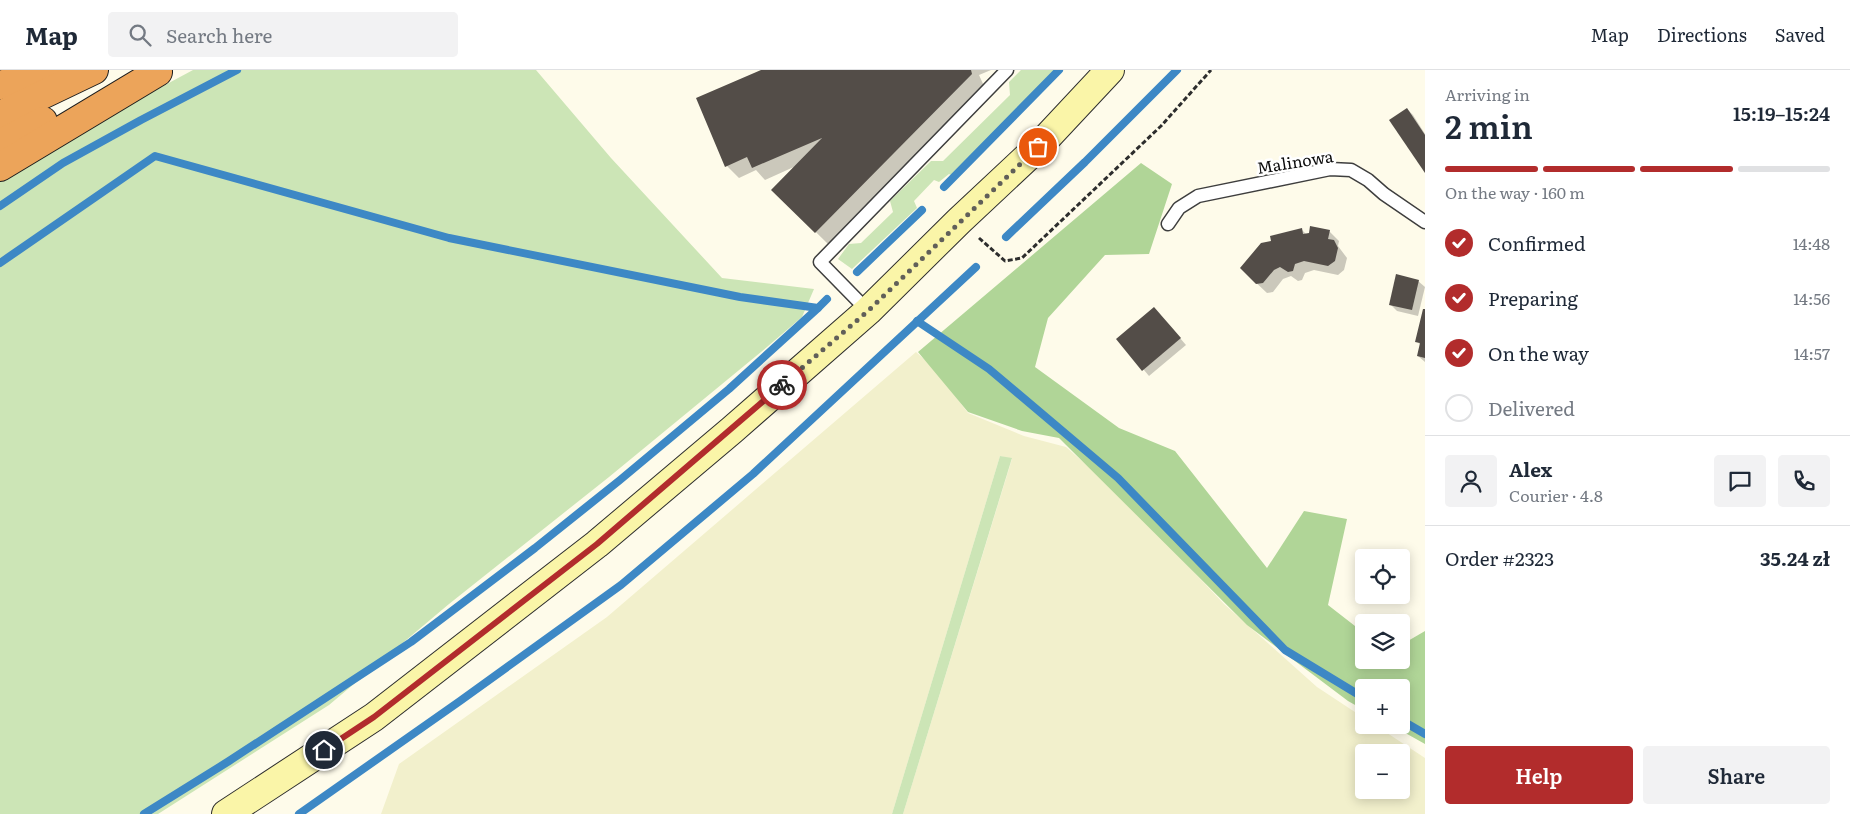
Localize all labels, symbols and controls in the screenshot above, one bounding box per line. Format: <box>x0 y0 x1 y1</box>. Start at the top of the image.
search box <box>108 12 458 57</box>
text: Map <box>25 17 78 52</box>
icon: search <box>126 21 154 49</box>
text: Search here <box>166 21 272 49</box>
text: Map <box>1591 21 1629 48</box>
text: Directions <box>1657 21 1747 48</box>
text: Saved <box>1775 21 1825 48</box>
text: Arriving in <box>1445 82 1530 106</box>
text: 15:19–15:24 <box>1733 99 1830 127</box>
text: 2 min <box>1445 101 1533 149</box>
pin <box>1017 126 1059 168</box>
icon: bag <box>1024 133 1052 161</box>
street label: Malinowa <box>1255 143 1335 179</box>
text: On the way · 160 m <box>1445 180 1585 204</box>
icon: check <box>1445 229 1473 257</box>
text: Confirmed <box>1488 229 1586 257</box>
text: 14:48 <box>1793 231 1830 255</box>
icon: check <box>1445 284 1473 312</box>
text: Preparing <box>1488 284 1578 312</box>
text: 14:56 <box>1793 286 1830 310</box>
icon: check <box>1445 339 1473 367</box>
text: On the way <box>1488 339 1589 367</box>
text: 14:57 <box>1794 341 1830 365</box>
courier <box>757 360 807 410</box>
icon: bike <box>768 371 796 399</box>
text: Delivered <box>1488 394 1575 422</box>
button: person <box>1445 455 1497 507</box>
text: Alex <box>1509 455 1552 483</box>
button: chat <box>1714 455 1766 507</box>
button: phone <box>1778 455 1830 507</box>
text: Courier · 4.8 <box>1509 483 1603 507</box>
text: Order #2323 <box>1445 544 1554 572</box>
text: 35.24 zł <box>1760 544 1830 572</box>
map controls <box>1355 549 1410 799</box>
button: locate <box>1355 549 1410 604</box>
button: layers <box>1355 614 1410 669</box>
button: + <box>1355 679 1410 734</box>
pin <box>303 729 345 771</box>
icon: home <box>310 736 338 764</box>
button: − <box>1355 744 1410 799</box>
button: Help <box>1445 746 1633 804</box>
button: Share <box>1643 746 1830 804</box>

